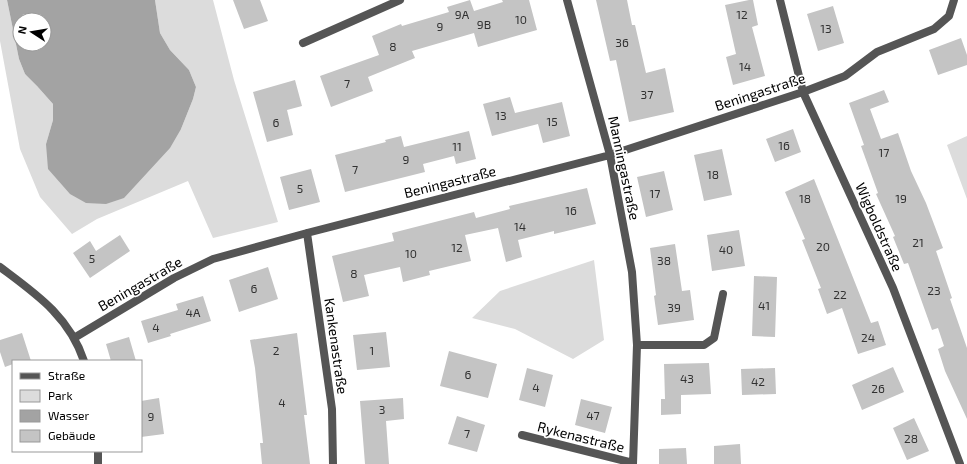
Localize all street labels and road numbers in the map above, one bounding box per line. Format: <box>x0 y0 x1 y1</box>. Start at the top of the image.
street label: Beningastraße <box>712 69 807 114</box>
street label: Manningastraße <box>605 114 644 221</box>
street label: Beningastraße <box>402 162 498 201</box>
street label: Wigboldstraße <box>852 180 907 274</box>
street label: Beningastraße <box>95 253 185 314</box>
street label: Kankenastraße <box>321 297 352 395</box>
street label: Rykenastraße <box>536 417 626 456</box>

